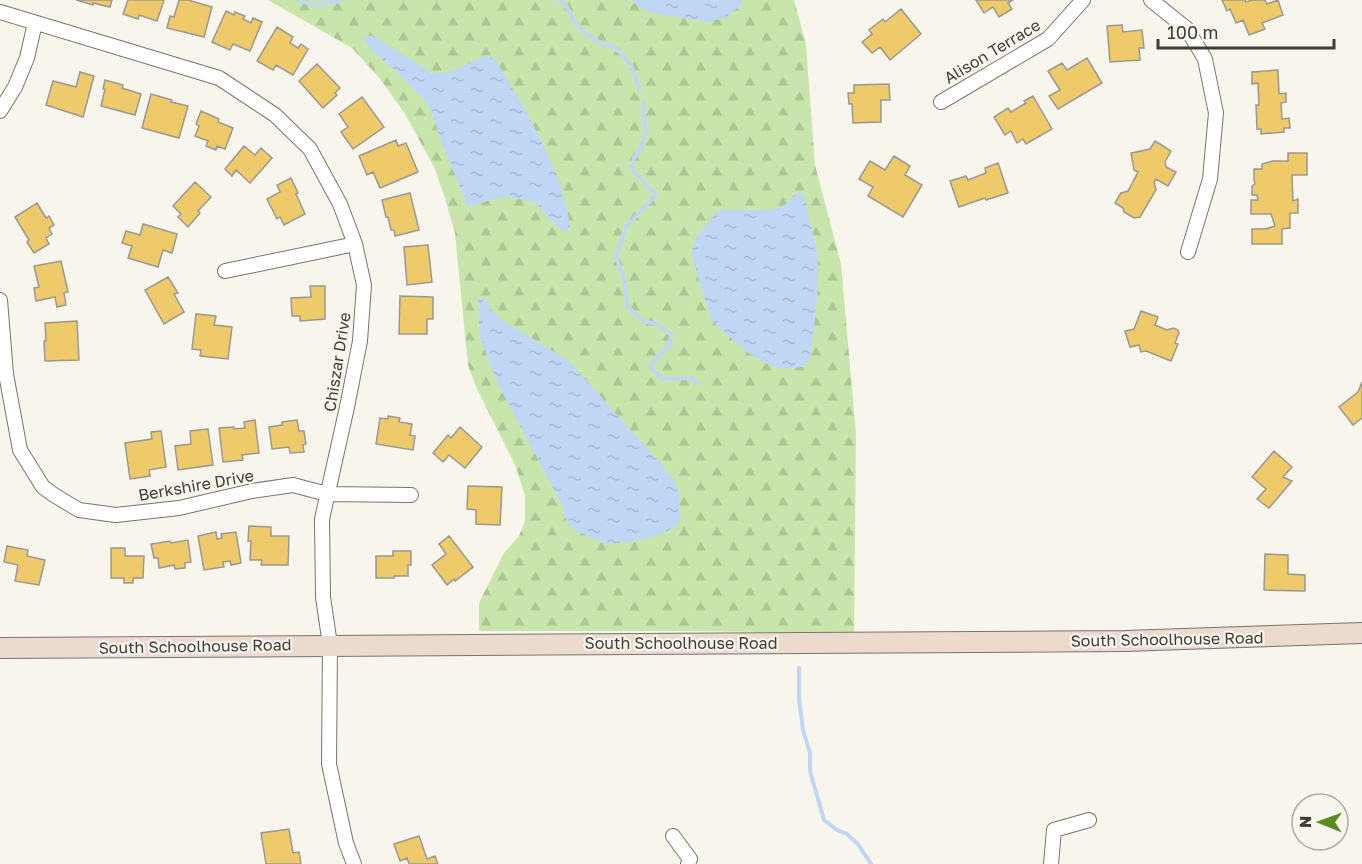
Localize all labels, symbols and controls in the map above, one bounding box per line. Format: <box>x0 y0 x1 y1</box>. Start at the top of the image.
scale bar <box>1158 12 1334 50</box>
street label: Alison Terrace <box>940 14 1044 88</box>
text: 100 m <box>1167 21 1218 43</box>
street label: Chiszar Drive <box>319 311 355 413</box>
street label: Berkshire Drive <box>137 465 255 505</box>
street label: South Schoolhouse Road <box>1070 627 1264 651</box>
street label: South Schoolhouse Road <box>585 633 777 653</box>
street label: South Schoolhouse Road <box>98 634 292 658</box>
north arrow <box>1290 792 1350 852</box>
text: N <box>1295 815 1315 828</box>

